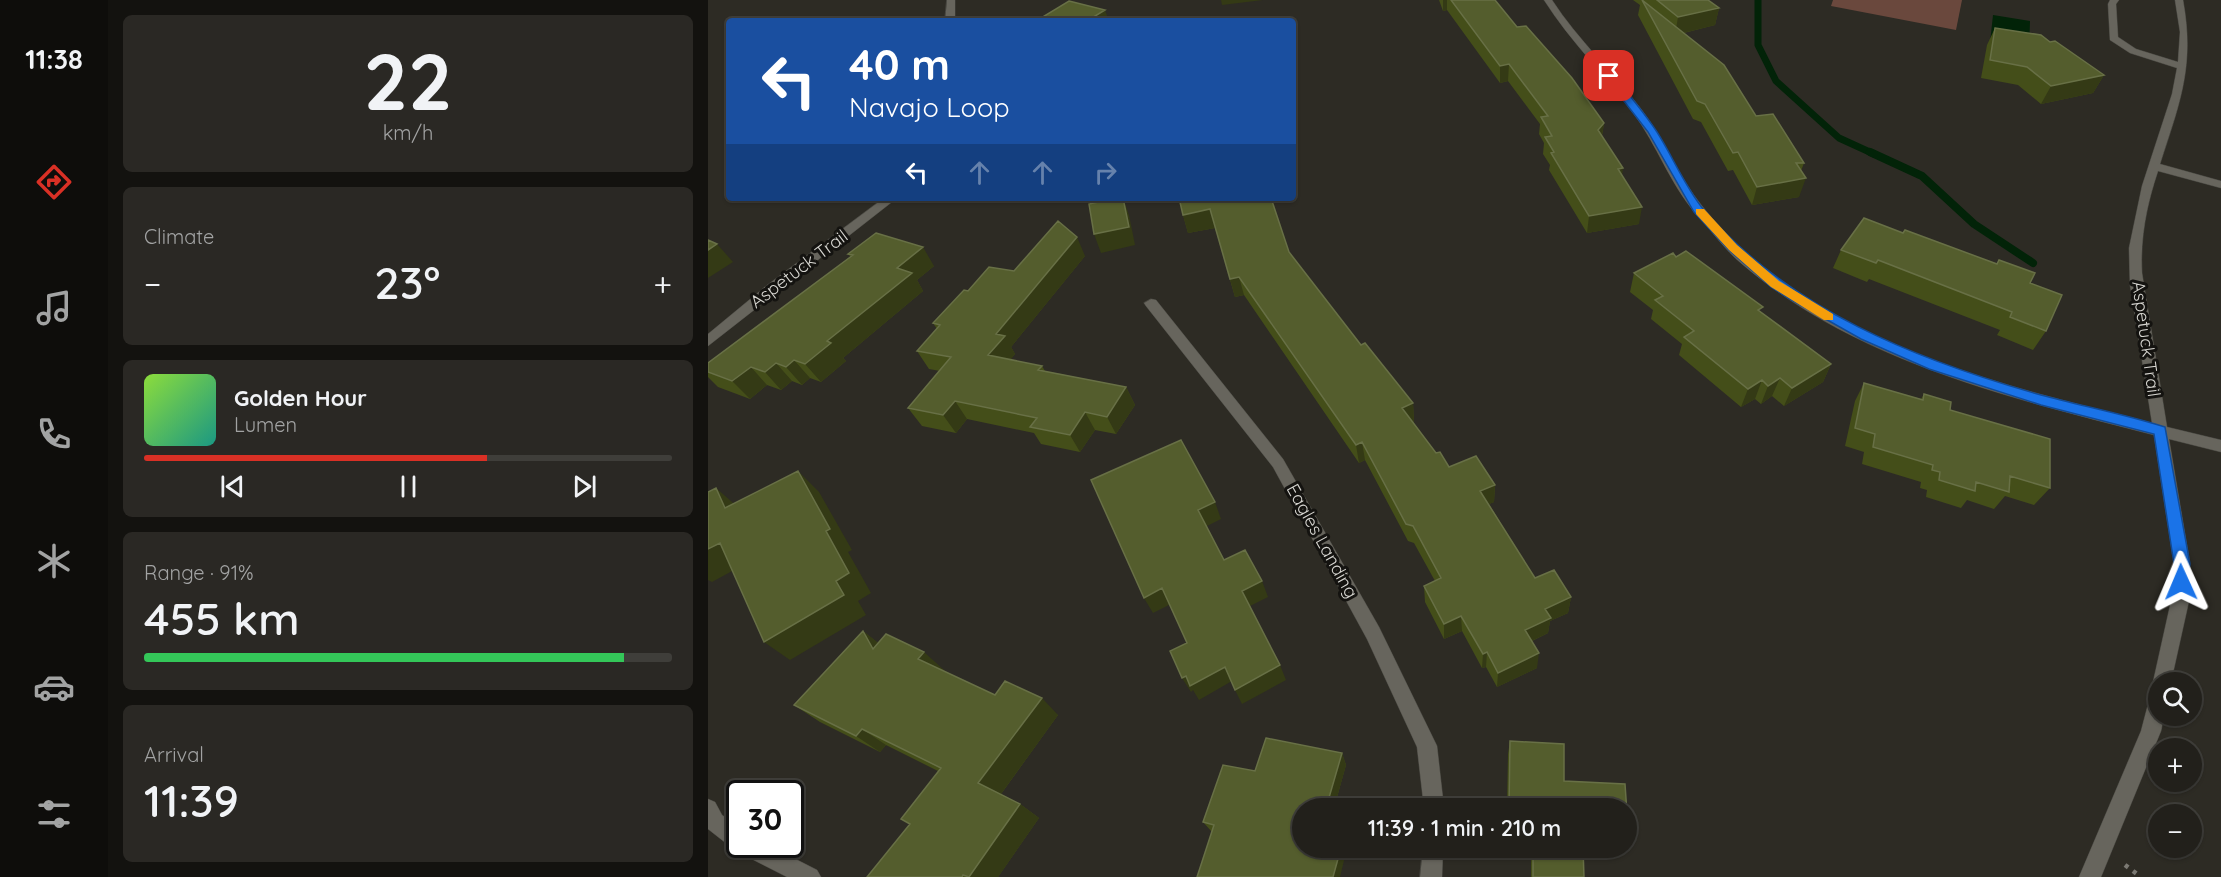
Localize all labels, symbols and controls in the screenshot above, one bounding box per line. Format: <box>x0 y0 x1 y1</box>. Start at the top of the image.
text: 22 <box>364 32 452 130</box>
text: 40 m <box>849 38 950 91</box>
text: 11:38 <box>25 42 83 76</box>
icon: left <box>750 42 828 120</box>
pin <box>1583 50 1634 101</box>
icon: arrive <box>1592 59 1625 92</box>
text: Navajo Loop <box>849 90 1010 124</box>
text: km/h <box>383 120 433 145</box>
icon: left <box>900 156 933 189</box>
icon: ahead <box>963 156 996 189</box>
icon: ahead <box>1026 156 1059 189</box>
icon: right <box>1089 156 1122 189</box>
icon: directions <box>33 161 75 203</box>
text: Climate <box>144 224 214 249</box>
street label: Aspetuck Trail <box>745 224 852 313</box>
text: 23° <box>374 254 440 310</box>
text: − <box>144 263 161 304</box>
text: + <box>653 263 672 304</box>
street label: Aspetuck Trail <box>2127 279 2166 398</box>
icon: music <box>33 287 75 329</box>
text: Golden Hour <box>234 384 367 412</box>
text: Lumen <box>234 412 297 437</box>
icon: phone <box>33 413 75 455</box>
icon: previous <box>216 470 249 503</box>
icon: pause <box>392 470 425 503</box>
icon: next <box>568 470 601 503</box>
street label: Eagles Landing <box>1282 480 1363 602</box>
icon: climate <box>33 540 75 582</box>
position arrow <box>2149 550 2213 614</box>
text: Range · 91% <box>144 560 254 585</box>
text: 455 km <box>144 590 300 646</box>
icon: car <box>33 666 75 708</box>
map controls <box>2148 672 2202 858</box>
button: search <box>2148 672 2202 726</box>
button: + <box>2148 738 2202 792</box>
text: Arrival <box>144 742 204 767</box>
text: 11:39 <box>144 772 239 828</box>
speed limit sign: 30 <box>726 780 804 858</box>
icon: filters <box>33 793 75 835</box>
button: − <box>2148 804 2202 858</box>
text: 11:39 · 1 min · 210 m <box>1368 814 1561 842</box>

